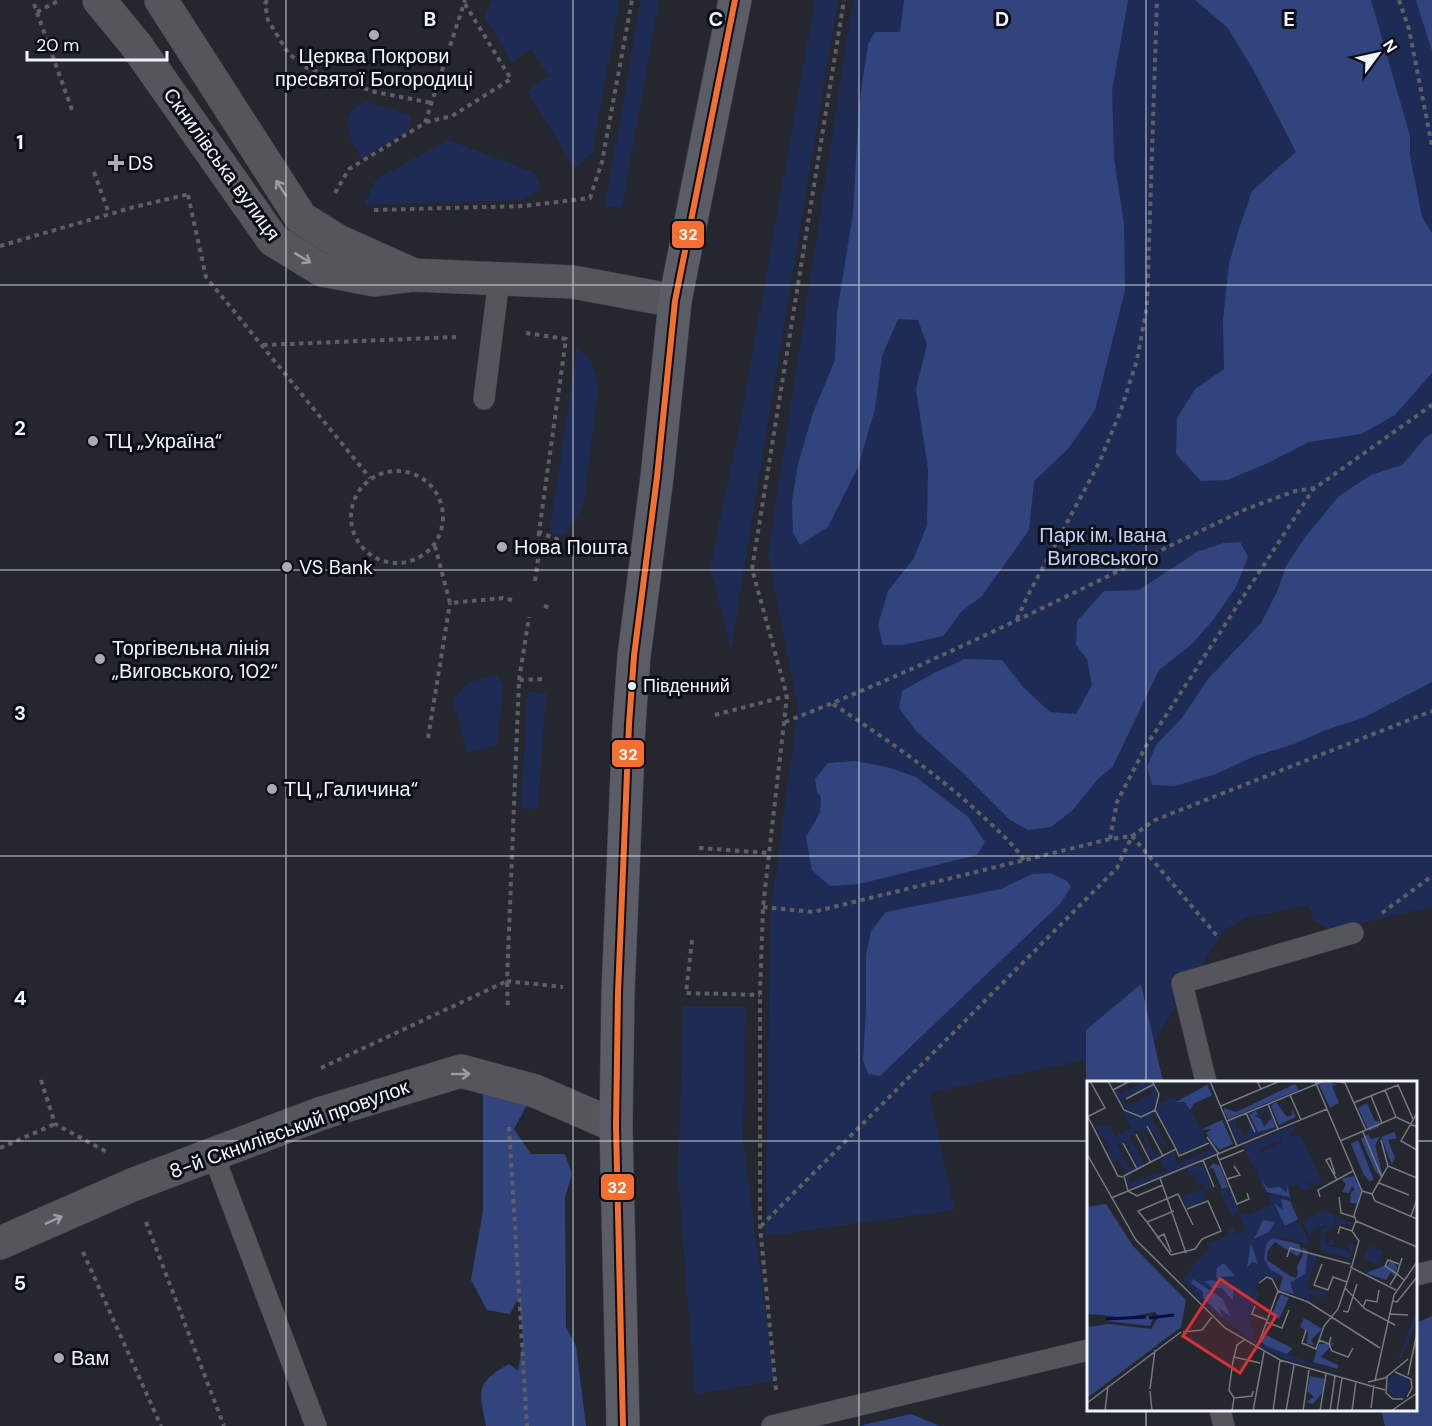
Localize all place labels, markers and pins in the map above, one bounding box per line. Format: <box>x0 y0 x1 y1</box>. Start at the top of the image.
marker: Церква Покрови пресвятої Богородиці <box>367 28 381 42</box>
place label: Церква Покрови пресвятої Богородиці <box>275 43 473 92</box>
place label: DS <box>128 150 153 176</box>
marker: DS <box>109 156 123 170</box>
place label: ТЦ „Україна“ <box>105 428 222 454</box>
marker: ТЦ „Україна“ <box>86 434 100 448</box>
place label: Нова Пошта <box>514 534 629 560</box>
marker: Нова Пошта <box>495 540 509 554</box>
place label: VS Bank <box>299 554 373 580</box>
marker: VS Bank <box>280 560 294 574</box>
place label: Торгівельна лінія „Виговського, 102“ <box>112 635 278 684</box>
marker: Торгівельна лінія „Виговського, 102“ <box>93 652 107 666</box>
place label: Південний <box>643 674 730 698</box>
marker: Південний <box>626 680 638 692</box>
place label: ТЦ „Галичина“ <box>284 776 418 802</box>
marker: ТЦ „Галичина“ <box>265 782 279 796</box>
place label: Вам <box>71 1345 109 1371</box>
marker: Вам <box>52 1351 66 1365</box>

